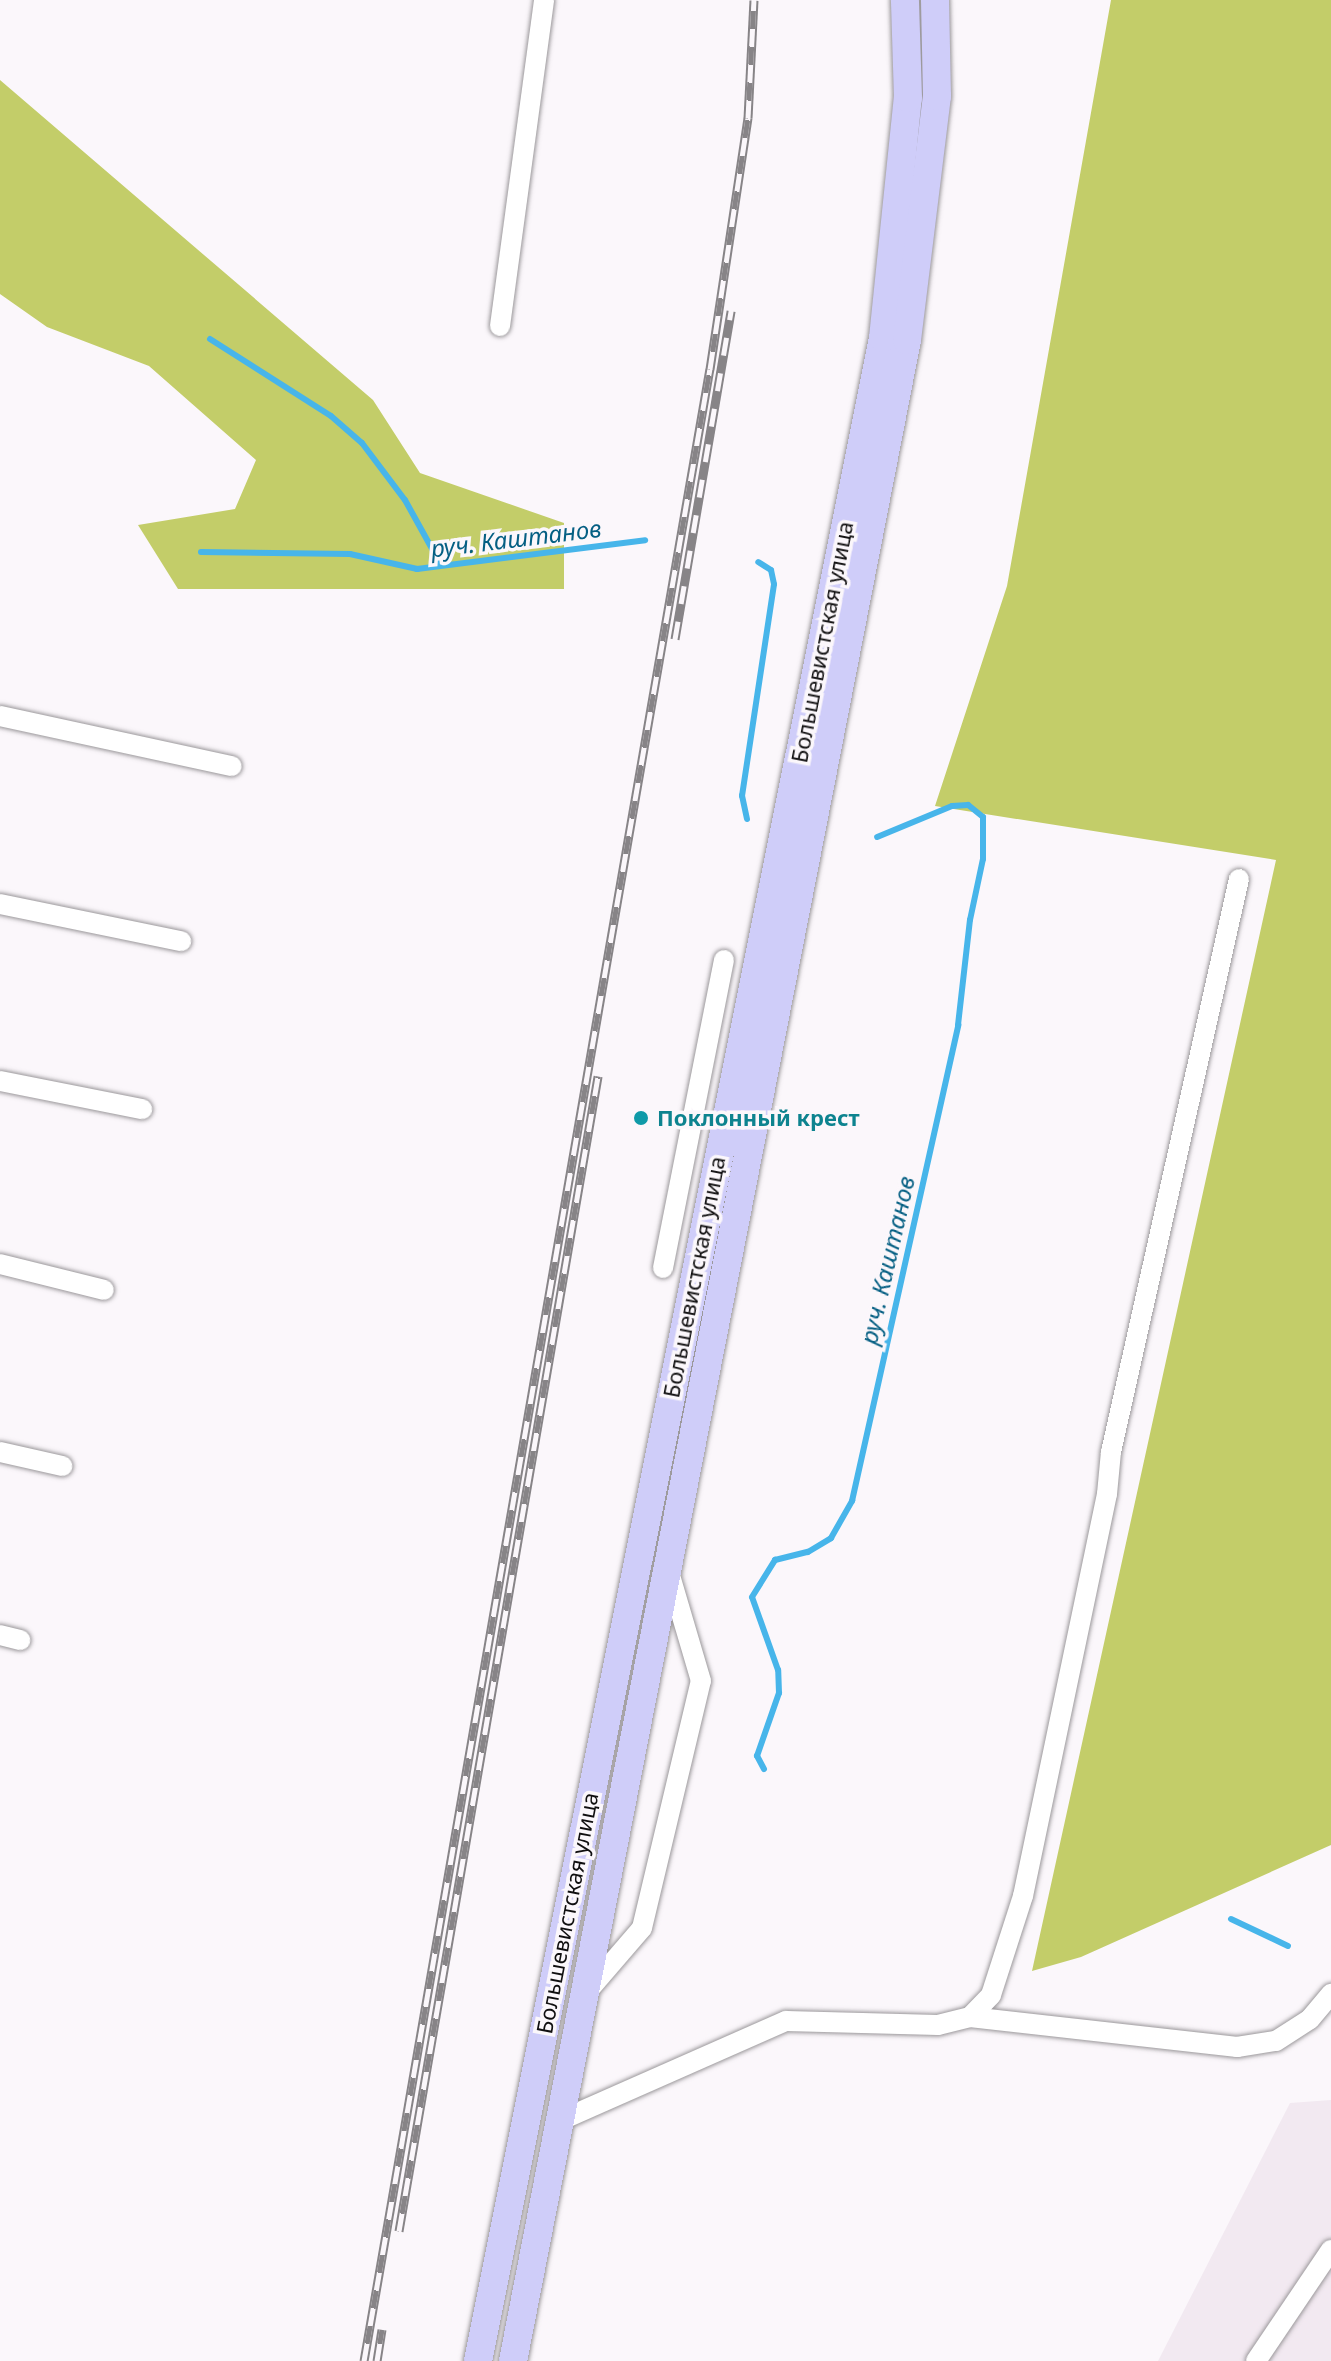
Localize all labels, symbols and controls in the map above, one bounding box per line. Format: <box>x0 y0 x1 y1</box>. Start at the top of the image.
water label: руч. Каштанов <box>429 513 603 563</box>
street label: Большевистская улица <box>786 519 858 765</box>
place label: Поклонный крест <box>657 1105 860 1131</box>
marker: Поклонный крест <box>632 1109 650 1127</box>
street label: Большевистская улица <box>658 1154 730 1400</box>
water label: руч. Каштанов <box>854 1173 920 1347</box>
street label: Большевистская улица <box>531 1790 603 2036</box>

